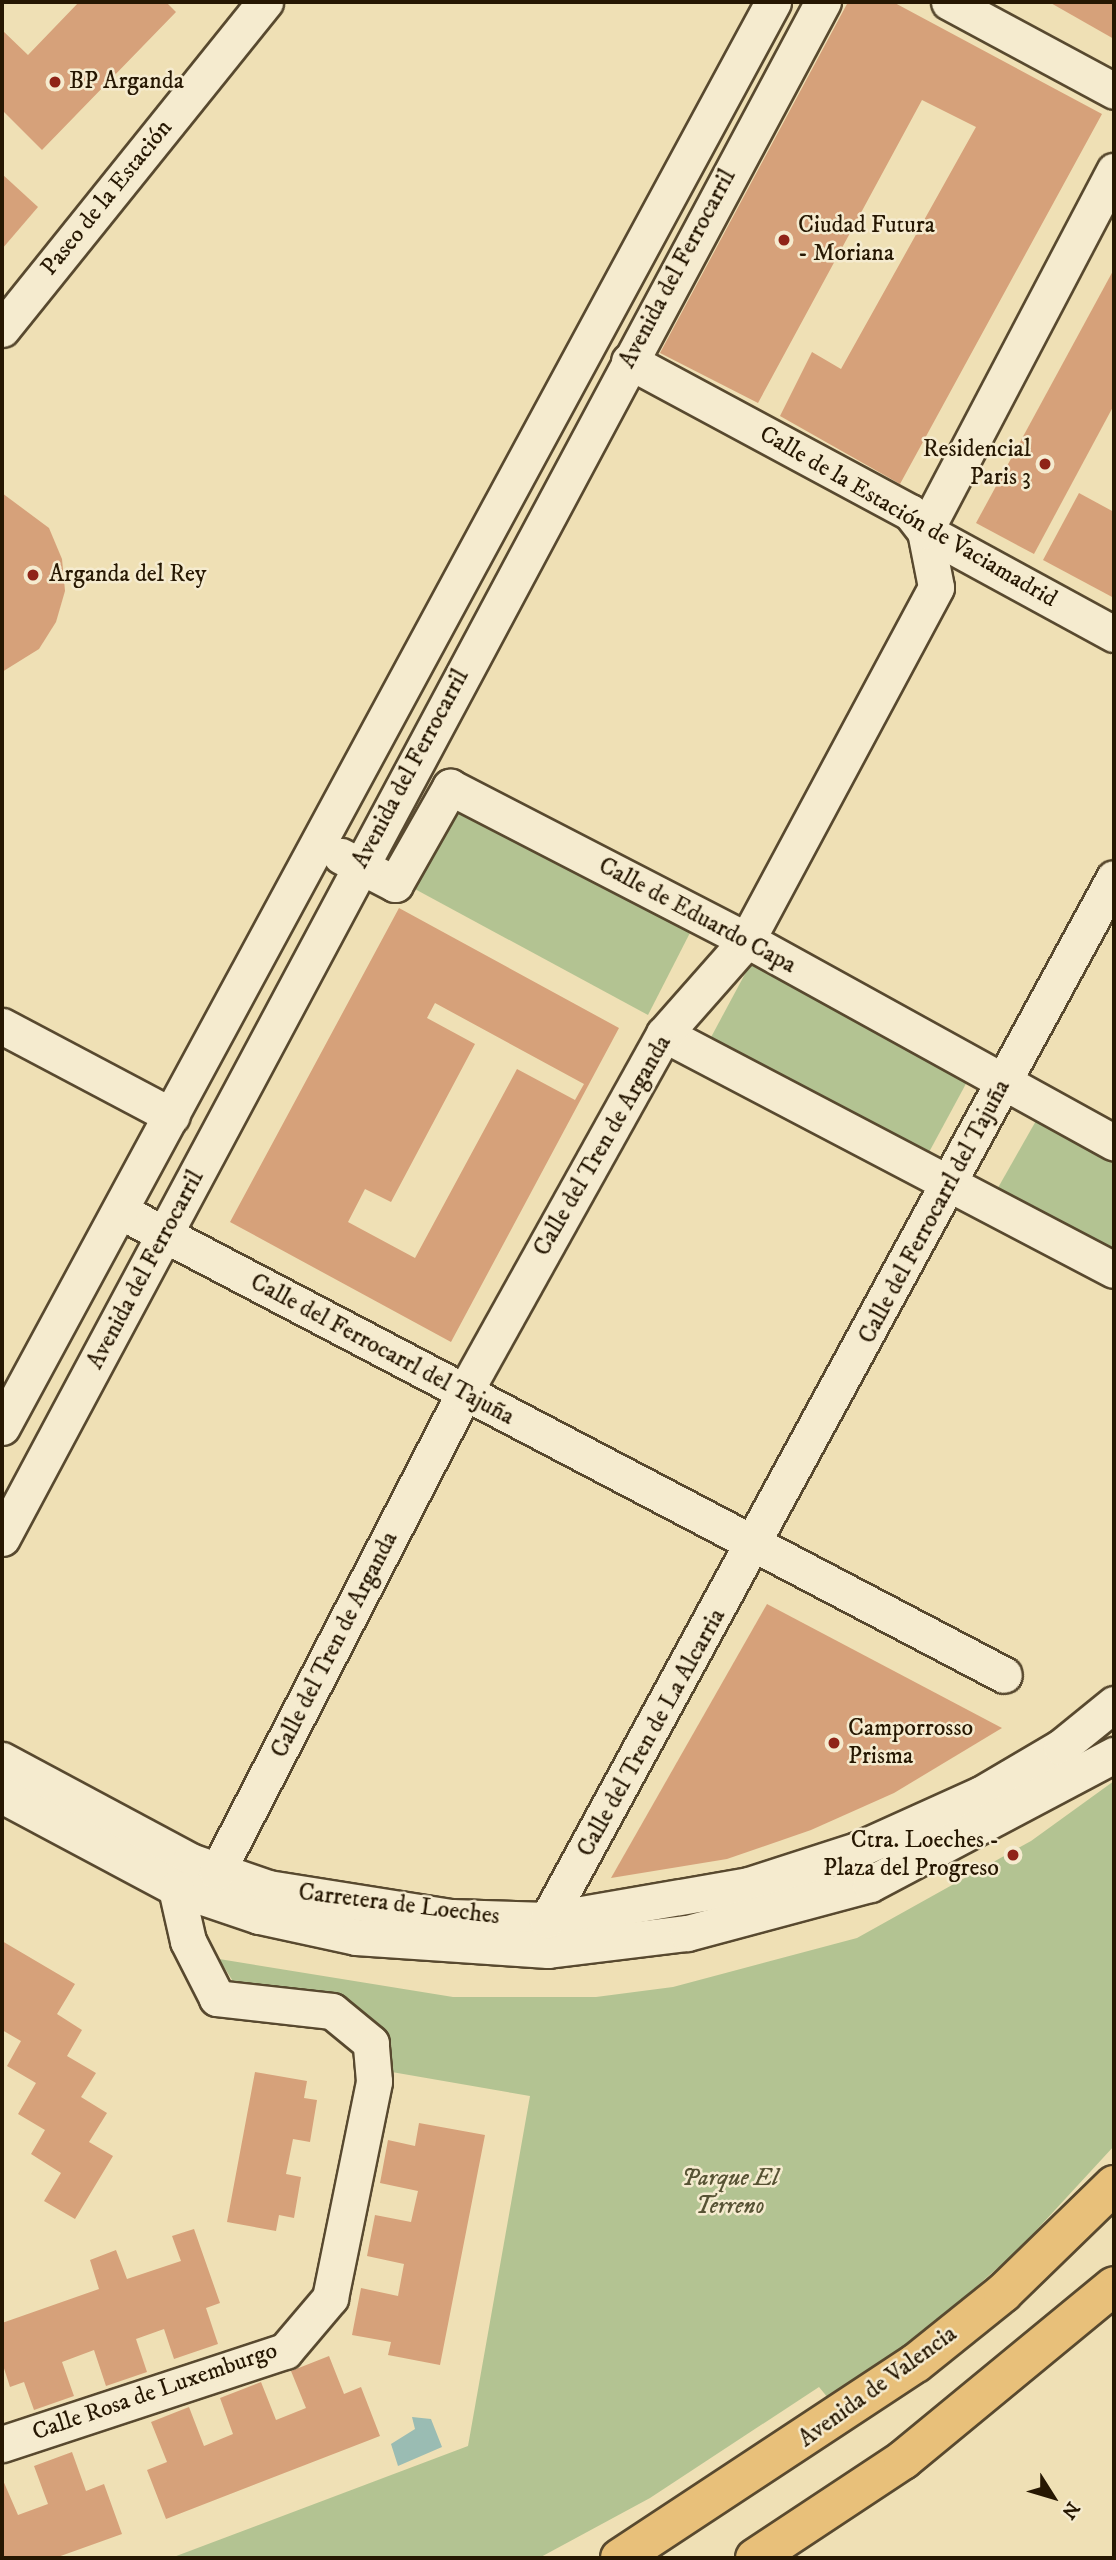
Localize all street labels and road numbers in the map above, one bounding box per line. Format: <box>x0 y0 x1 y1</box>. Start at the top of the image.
street label: Paseo de la Estación <box>35 114 179 282</box>
street label: Avenida del Ferrocarril <box>613 165 743 373</box>
street label: Calle de la Estación de Vaciamadrid <box>754 420 1062 614</box>
street label: Avenida del Ferrocarril <box>346 665 476 873</box>
street label: Calle de Eduardo Capa <box>593 852 801 980</box>
street label: Calle del Tren de Arganda <box>528 1031 678 1261</box>
street label: Calle del Ferrocarrl del Tajuña <box>853 1075 1017 1349</box>
street label: Avenida del Ferrocarril <box>81 1166 211 1374</box>
street label: Calle del Ferrocarrl del Tajuña <box>245 1268 519 1432</box>
street label: Calle del Tren de Arganda <box>265 1527 405 1763</box>
street label: Calle del Tren de La Alcarria <box>572 1604 732 1862</box>
street label: Carretera de Loeches <box>297 1878 501 1932</box>
street label: Avenida de Valencia <box>793 2320 963 2454</box>
street label: Calle Rosa de Luxemburgo <box>29 2337 281 2447</box>

